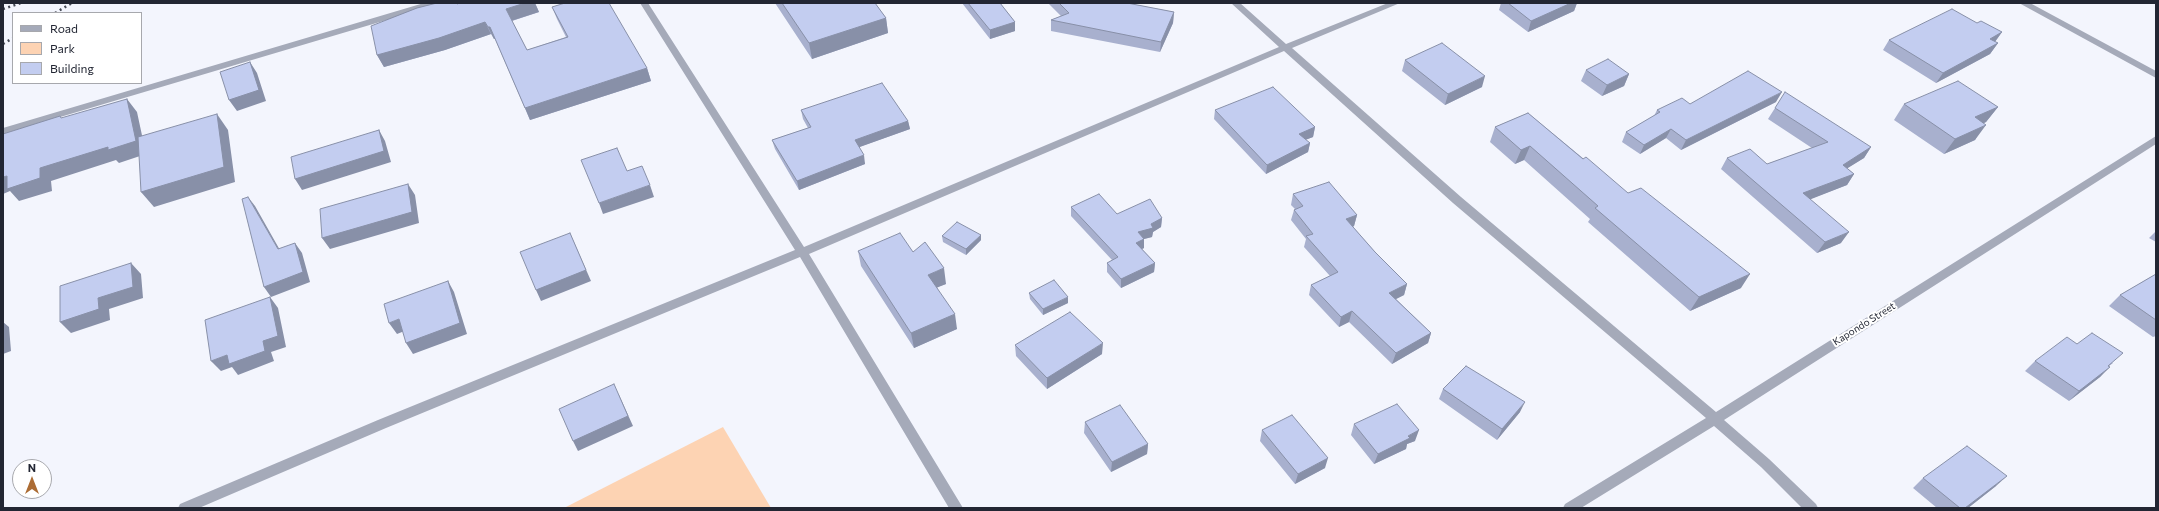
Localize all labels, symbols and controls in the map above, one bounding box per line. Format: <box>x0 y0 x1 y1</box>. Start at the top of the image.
legend <box>12 12 142 84</box>
text: Road <box>50 21 78 35</box>
text: Park <box>50 41 75 55</box>
text: Building <box>50 61 94 75</box>
street label: Kapondo Street <box>1831 300 1897 348</box>
north arrow <box>12 459 52 499</box>
text: N <box>28 461 36 474</box>

